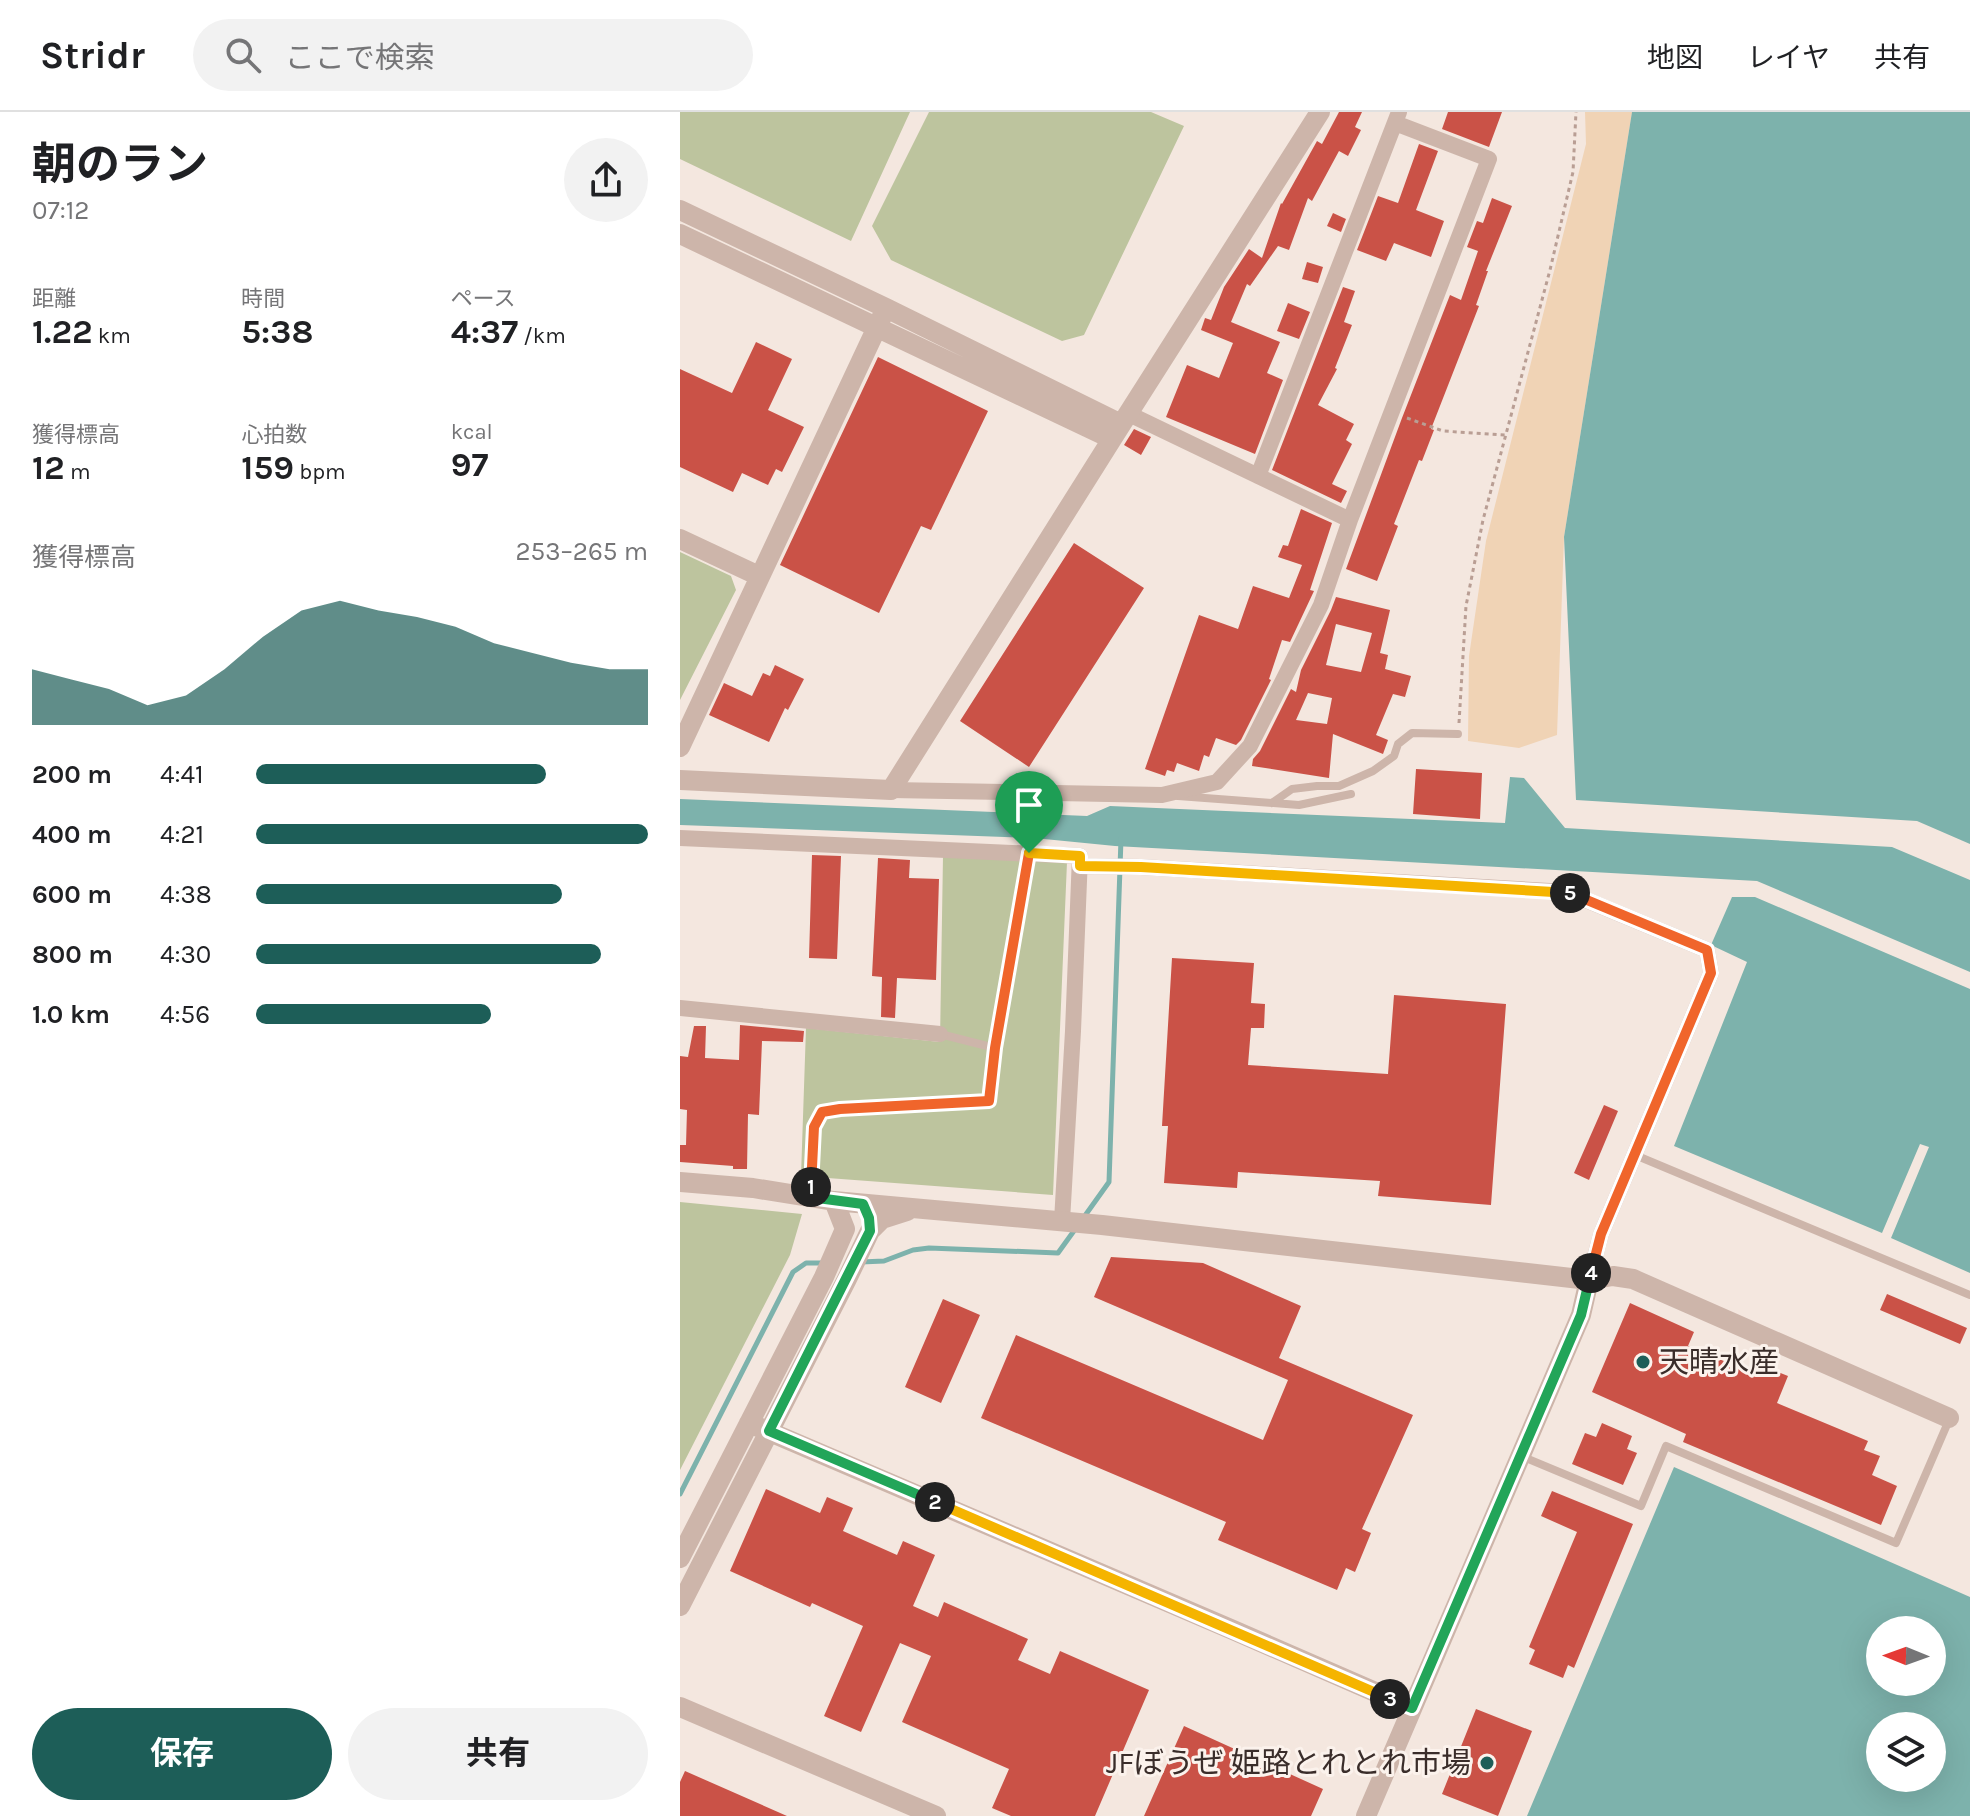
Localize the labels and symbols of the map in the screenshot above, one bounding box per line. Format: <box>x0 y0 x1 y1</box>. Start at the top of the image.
pin <box>995 771 1063 853</box>
pin: 5 <box>1550 873 1590 913</box>
pin: 1 <box>791 1167 831 1207</box>
pin: 4 <box>1571 1253 1611 1293</box>
place label: 天晴水産 <box>1659 1344 1779 1380</box>
marker: 天晴水産 <box>1634 1353 1652 1371</box>
pin: 2 <box>915 1482 955 1522</box>
north arrow <box>1866 1616 1946 1696</box>
pin: 3 <box>1370 1679 1410 1719</box>
place label: JFぼうぜ 姫路とれとれ市場 <box>1106 1745 1471 1781</box>
marker: JFぼうぜ 姫路とれとれ市場 <box>1478 1754 1496 1772</box>

